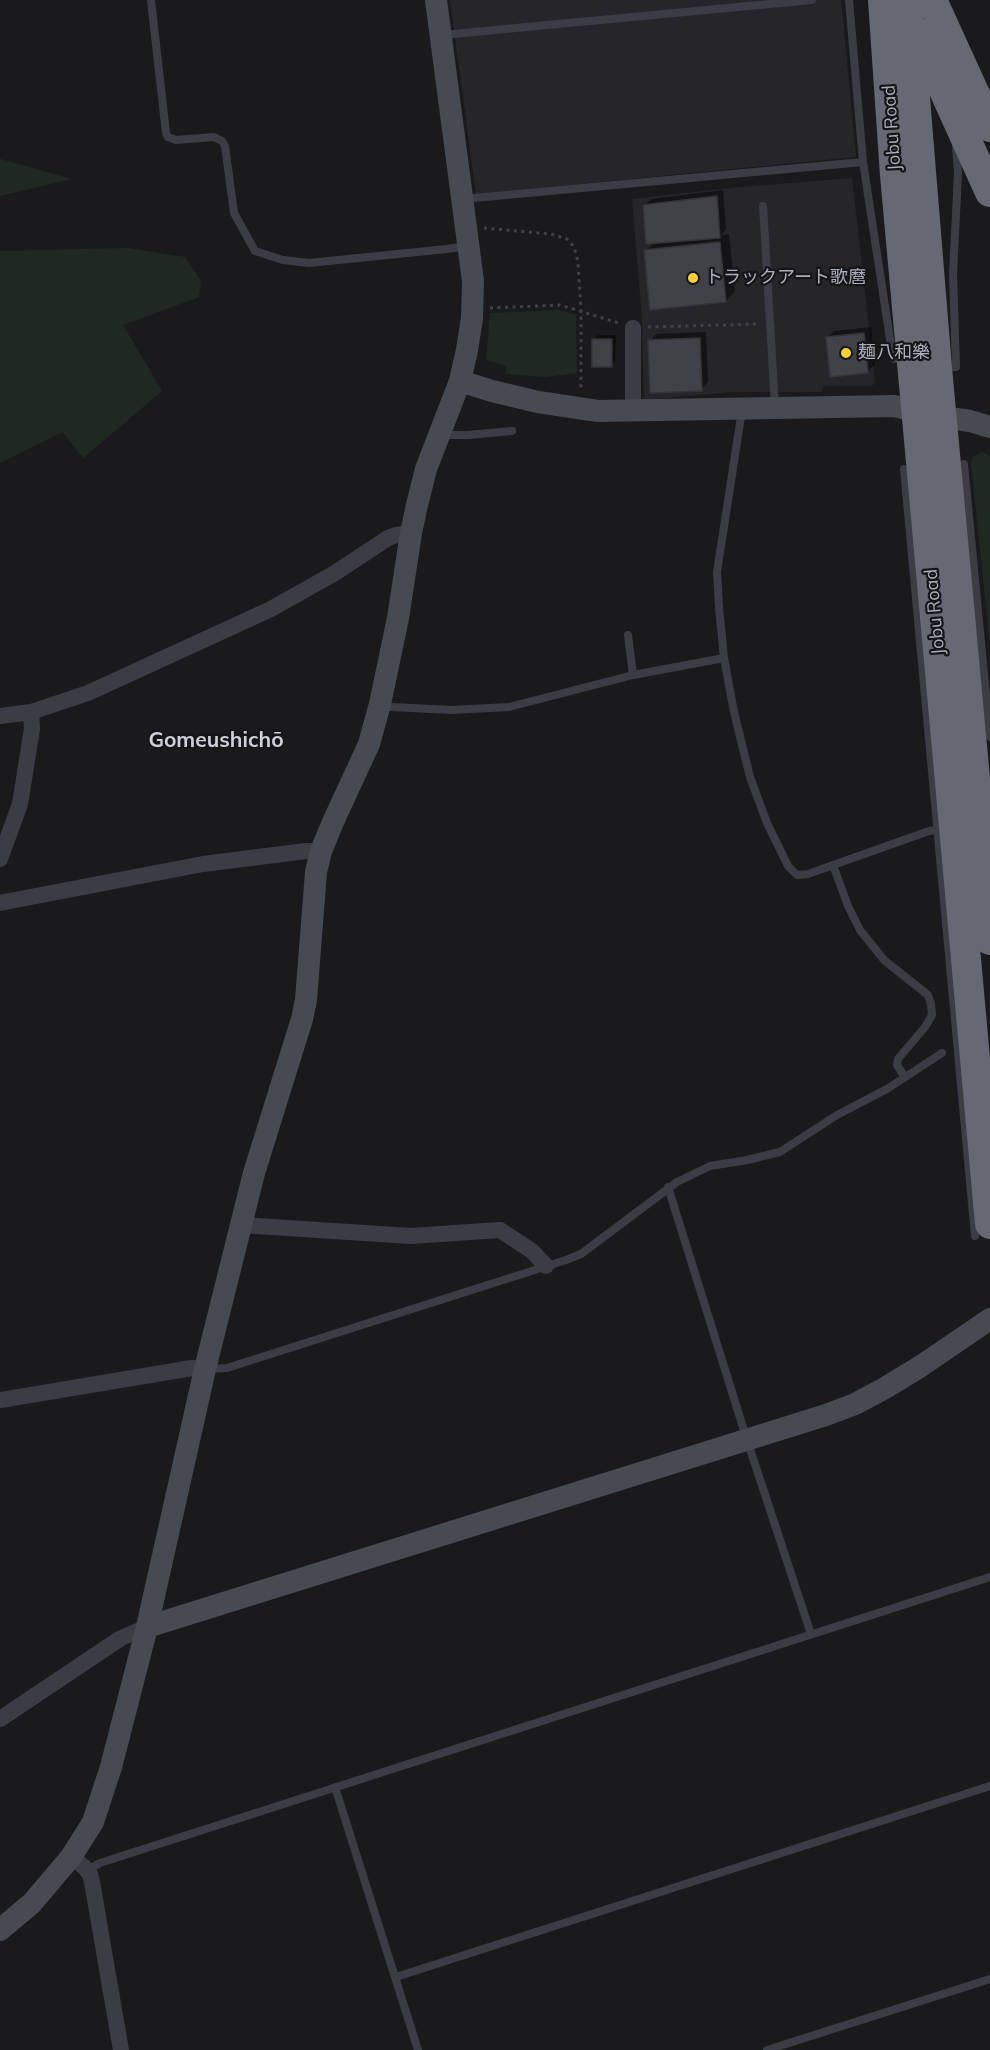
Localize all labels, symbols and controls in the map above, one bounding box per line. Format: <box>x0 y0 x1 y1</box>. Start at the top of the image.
street label: Jobu Road <box>878 84 906 172</box>
place label: トラックアート歌麿 <box>705 267 866 289</box>
marker: トラックアート歌麿 <box>686 271 700 285</box>
place label: 麺八和樂 <box>858 342 930 364</box>
marker: 麺八和樂 <box>839 346 853 360</box>
street label: Jobu Road <box>920 568 950 656</box>
district label: Gomeushichō <box>148 728 284 754</box>

